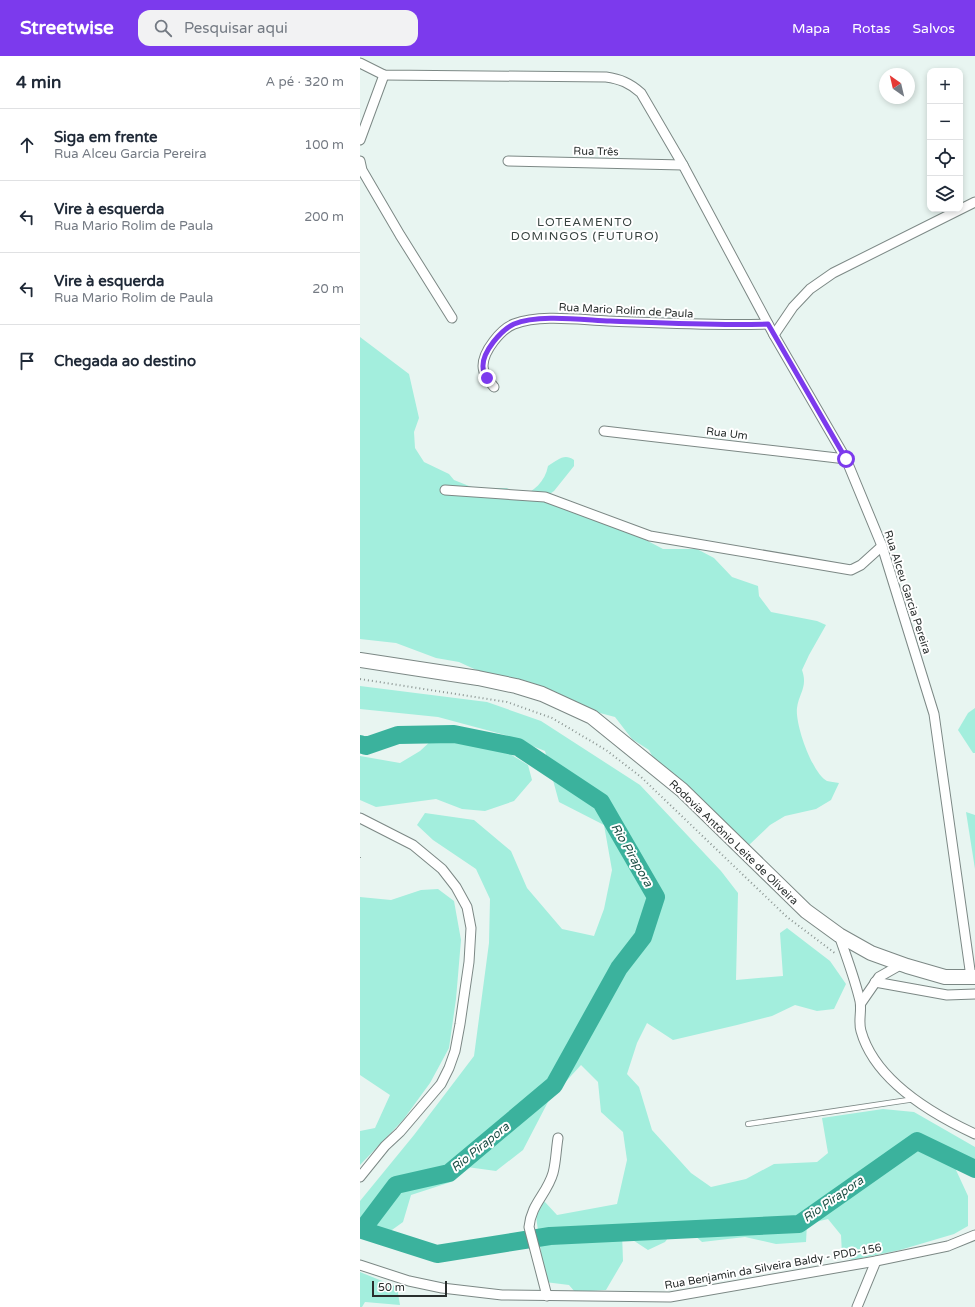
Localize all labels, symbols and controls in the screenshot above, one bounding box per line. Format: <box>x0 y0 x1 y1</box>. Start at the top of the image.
search box <box>138 10 418 46</box>
text: Streetwise <box>20 17 114 39</box>
icon: search <box>152 17 174 39</box>
text: Pesquisar aqui <box>184 19 288 37</box>
text: Mapa <box>792 20 830 37</box>
text: Rotas <box>852 20 890 37</box>
text: Salvos <box>912 20 955 37</box>
north arrow <box>879 68 915 104</box>
map controls <box>927 68 963 212</box>
button: + <box>927 68 963 104</box>
text: 4 min <box>16 72 61 93</box>
text: A pé · 320 m <box>265 74 344 90</box>
button: − <box>927 104 963 140</box>
text: Siga em frente <box>54 128 158 146</box>
icon: ahead <box>16 134 38 156</box>
text: 100 m <box>304 137 344 153</box>
button: locate <box>927 140 963 176</box>
street label: Rua Três <box>573 145 619 158</box>
text: Rua Alceu Garcia Pereira <box>54 146 207 162</box>
button: layers <box>927 176 963 212</box>
text: Vire à esquerda <box>54 200 164 218</box>
icon: left <box>16 206 38 228</box>
text: 200 m <box>304 209 344 225</box>
district label: LOTEAMENTO DOMINGOS (FUTURO) <box>511 215 659 243</box>
text: Rua Mario Rolim de Paula <box>54 218 213 234</box>
text: Vire à esquerda <box>54 272 164 290</box>
icon: left <box>16 278 38 300</box>
text: 20 m <box>312 281 344 297</box>
text: Rua Mario Rolim de Paula <box>54 290 213 306</box>
street label: Rua Mario Rolim de Paula <box>558 300 694 321</box>
icon: arrive <box>16 350 38 372</box>
text: Chegada ao destino <box>54 352 196 370</box>
route end <box>478 369 496 387</box>
street label: Rua Um <box>705 424 748 442</box>
route start <box>837 450 855 468</box>
street label: Rua Alceu Garcia Pereira <box>881 529 934 656</box>
street label: Rodovia Antônio Leite de Oliveira <box>666 777 801 908</box>
water label: Rio Pirapora <box>608 821 656 889</box>
water label: Rio Pirapora <box>448 1119 512 1175</box>
water label: Rio Pirapora <box>800 1173 866 1225</box>
street label: Rua Benjamin da Silveira Baldy - PDD-156 <box>663 1241 883 1292</box>
scale bar <box>372 1279 447 1298</box>
text: 50 m <box>378 1281 405 1294</box>

